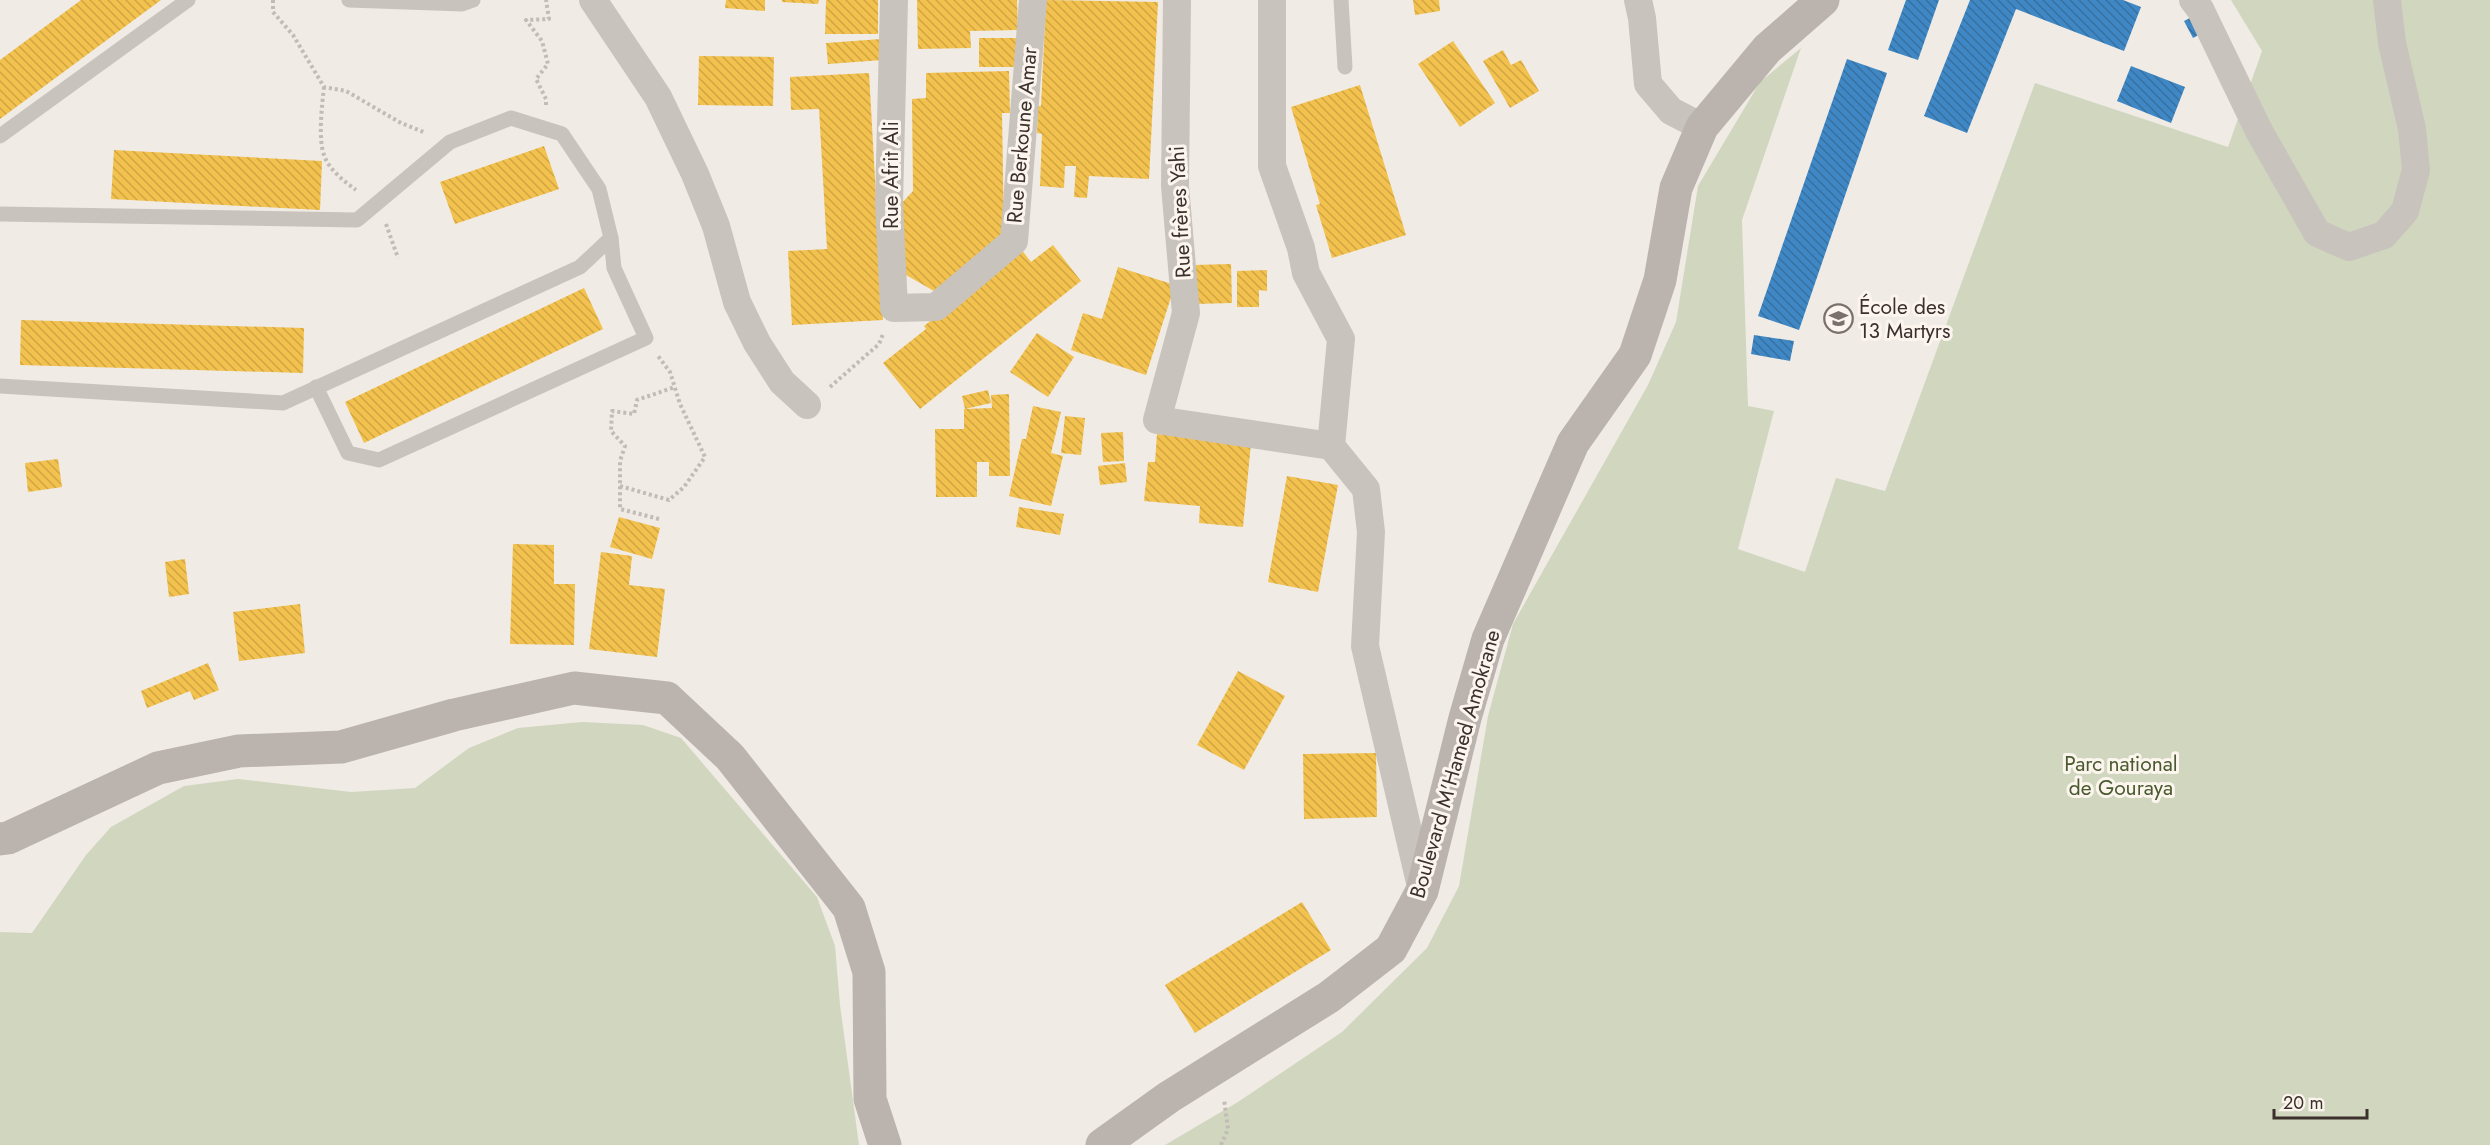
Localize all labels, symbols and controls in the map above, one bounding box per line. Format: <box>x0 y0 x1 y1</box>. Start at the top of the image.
street label: Rue Berkoune Amar <box>999 45 1045 224</box>
street label: Rue Afrit Ali <box>876 121 906 229</box>
street label: Rue frères Yahi <box>1162 145 1198 279</box>
place label: École des 13 Martyrs <box>1859 292 1950 346</box>
school or university icon: École des 13 Martyrs <box>1822 303 1854 335</box>
street label: Boulevard M'Hamed Amokrane <box>1402 626 1508 902</box>
park label: Parc national de Gouraya <box>2064 749 2178 803</box>
scale bar <box>2274 1082 2367 1120</box>
text: 20 m <box>2283 1090 2323 1116</box>

